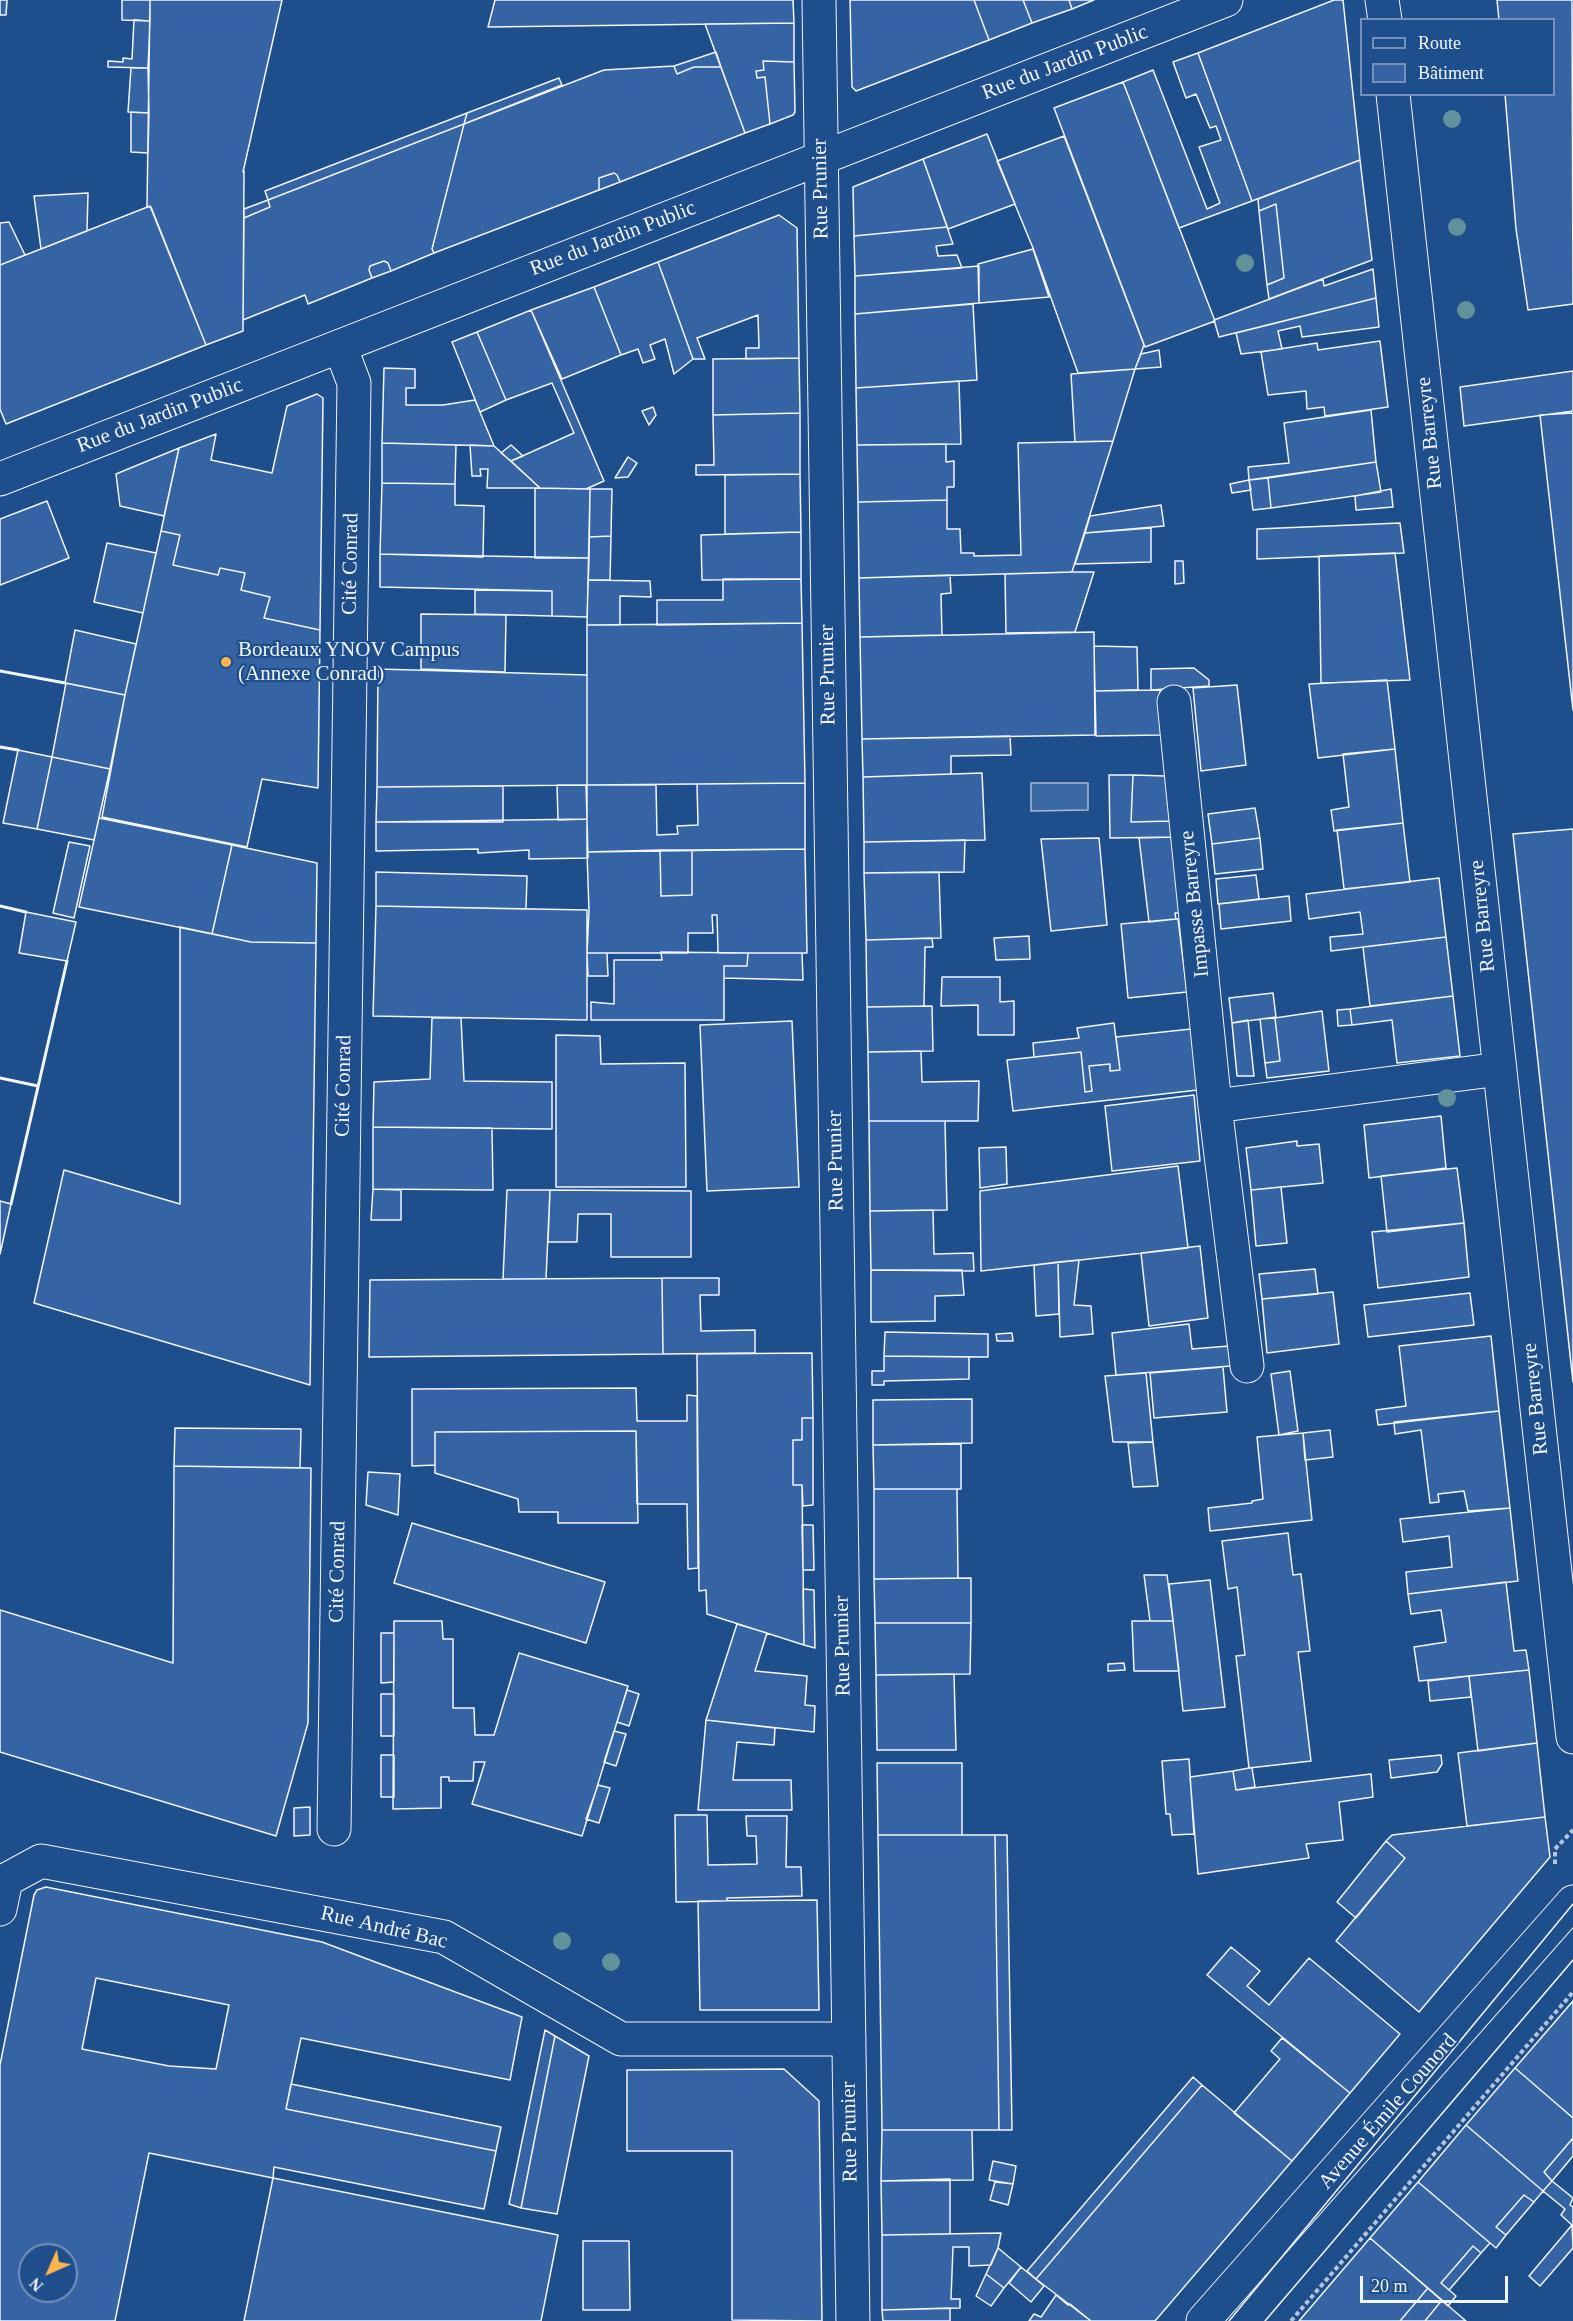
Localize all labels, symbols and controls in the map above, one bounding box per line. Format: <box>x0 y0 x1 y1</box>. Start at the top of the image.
legend <box>1360 18 1555 96</box>
street label: Rue du Jardin Public <box>979 20 1151 106</box>
text: Route <box>1418 33 1461 53</box>
text: Bâtiment <box>1418 63 1484 83</box>
street label: Rue Prunier <box>808 138 834 240</box>
street label: Rue du Jardin Public <box>527 196 699 282</box>
street label: Rue du Jardin Public <box>74 373 246 459</box>
street label: Rue Barreyre <box>1412 376 1448 490</box>
street label: Cité Conrad <box>338 513 364 615</box>
street label: Rue Prunier <box>815 624 841 726</box>
place label: Bordeaux YNOV Campus (Annexe Conrad) <box>238 637 460 687</box>
marker: Bordeaux YNOV Campus (Annexe Conrad) <box>219 655 233 669</box>
street label: Impasse Barreyre <box>1175 829 1215 979</box>
street label: Rue Barreyre <box>1465 859 1501 973</box>
street label: Cité Conrad <box>331 1035 357 1137</box>
street label: Rue Prunier <box>823 1110 849 1212</box>
street label: Rue Barreyre <box>1518 1342 1554 1456</box>
street label: Cité Conrad <box>325 1521 351 1623</box>
street label: Rue Prunier <box>830 1595 856 1697</box>
street label: Rue André Bac <box>318 1901 450 1955</box>
street label: Avenue Émile Counord <box>1314 2029 1462 2195</box>
street label: Rue Prunier <box>837 2081 863 2183</box>
north arrow <box>18 2243 78 2303</box>
scale bar <box>1363 2264 1512 2302</box>
text: N <box>26 2275 46 2295</box>
text: 20 m <box>1371 2276 1408 2296</box>

